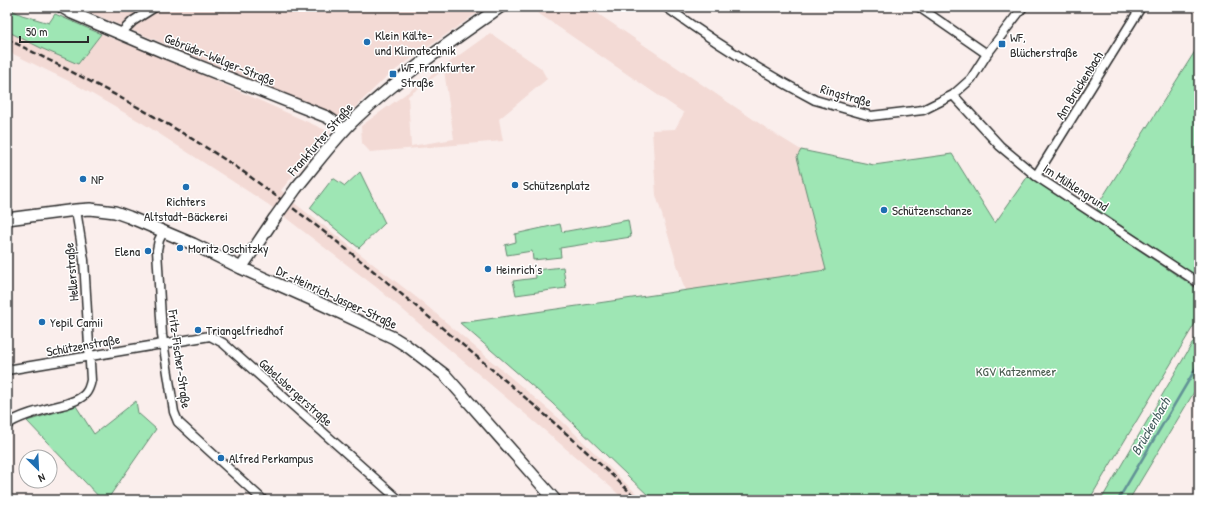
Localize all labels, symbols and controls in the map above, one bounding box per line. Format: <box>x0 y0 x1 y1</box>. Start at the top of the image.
scale bar <box>20 18 88 44</box>
text: 50 m <box>26 23 47 40</box>
place label: Klein Kälte- und Klimatechnik <box>375 26 456 59</box>
place label: WF, Blücherstraße <box>1010 28 1078 61</box>
street label: Gebrüder-Welger-Straße <box>162 29 278 89</box>
marker: Klein Kälte- und Klimatechnik <box>362 37 372 47</box>
marker: WF, Blücherstraße <box>997 39 1007 49</box>
street label: Am Brückenbach <box>1051 47 1107 123</box>
place label: WF, Frankfurter Straße <box>401 58 475 91</box>
marker: WF, Frankfurter Straße <box>388 69 398 79</box>
street label: Ringstraße <box>818 79 874 111</box>
street label: Frankfurter Straße <box>283 99 357 180</box>
street label: Im Mühlengrund <box>1040 159 1112 215</box>
place label: NP <box>91 170 104 188</box>
marker: NP <box>78 174 88 184</box>
place label: Schützenplatz <box>523 176 590 194</box>
marker: Schützenplatz <box>510 180 520 190</box>
marker: Richters Altstadt-Bäckerei <box>181 182 191 192</box>
place label: Richters Altstadt-Bäckerei <box>144 192 228 225</box>
place label: Schützenschanze <box>892 201 972 219</box>
marker: Schützenschanze <box>879 205 889 215</box>
place label: Moritz Oschitzky <box>188 239 269 257</box>
street label: Hellerstraße <box>59 242 83 302</box>
place label: Elena <box>115 242 140 260</box>
marker: Moritz Oschitzky <box>175 243 185 253</box>
marker: Elena <box>143 246 153 256</box>
place label: Heinrich’s <box>496 260 542 278</box>
street label: Dr.-Heinrich-Jasper-Straße <box>274 261 400 333</box>
marker: Heinrich’s <box>483 264 493 274</box>
street label: Fritz-Fischer-Straße <box>164 308 196 409</box>
place label: Yeþil Camii <box>50 313 103 331</box>
marker: Yeþil Camii <box>37 317 47 327</box>
place label: Triangelfriedhof <box>206 321 284 339</box>
marker: Triangelfriedhof <box>193 325 203 335</box>
street label: Schützenstraße <box>45 330 121 360</box>
street label: Gabelsbergerstraße <box>255 354 337 430</box>
park label: KGV Katzenmeer <box>976 362 1056 380</box>
water label: Brückenbach <box>1126 393 1175 458</box>
north arrow <box>18 449 58 489</box>
place label: Alfred Perkampus <box>229 449 313 467</box>
marker: Alfred Perkampus <box>216 453 226 463</box>
text: N <box>36 471 48 486</box>

